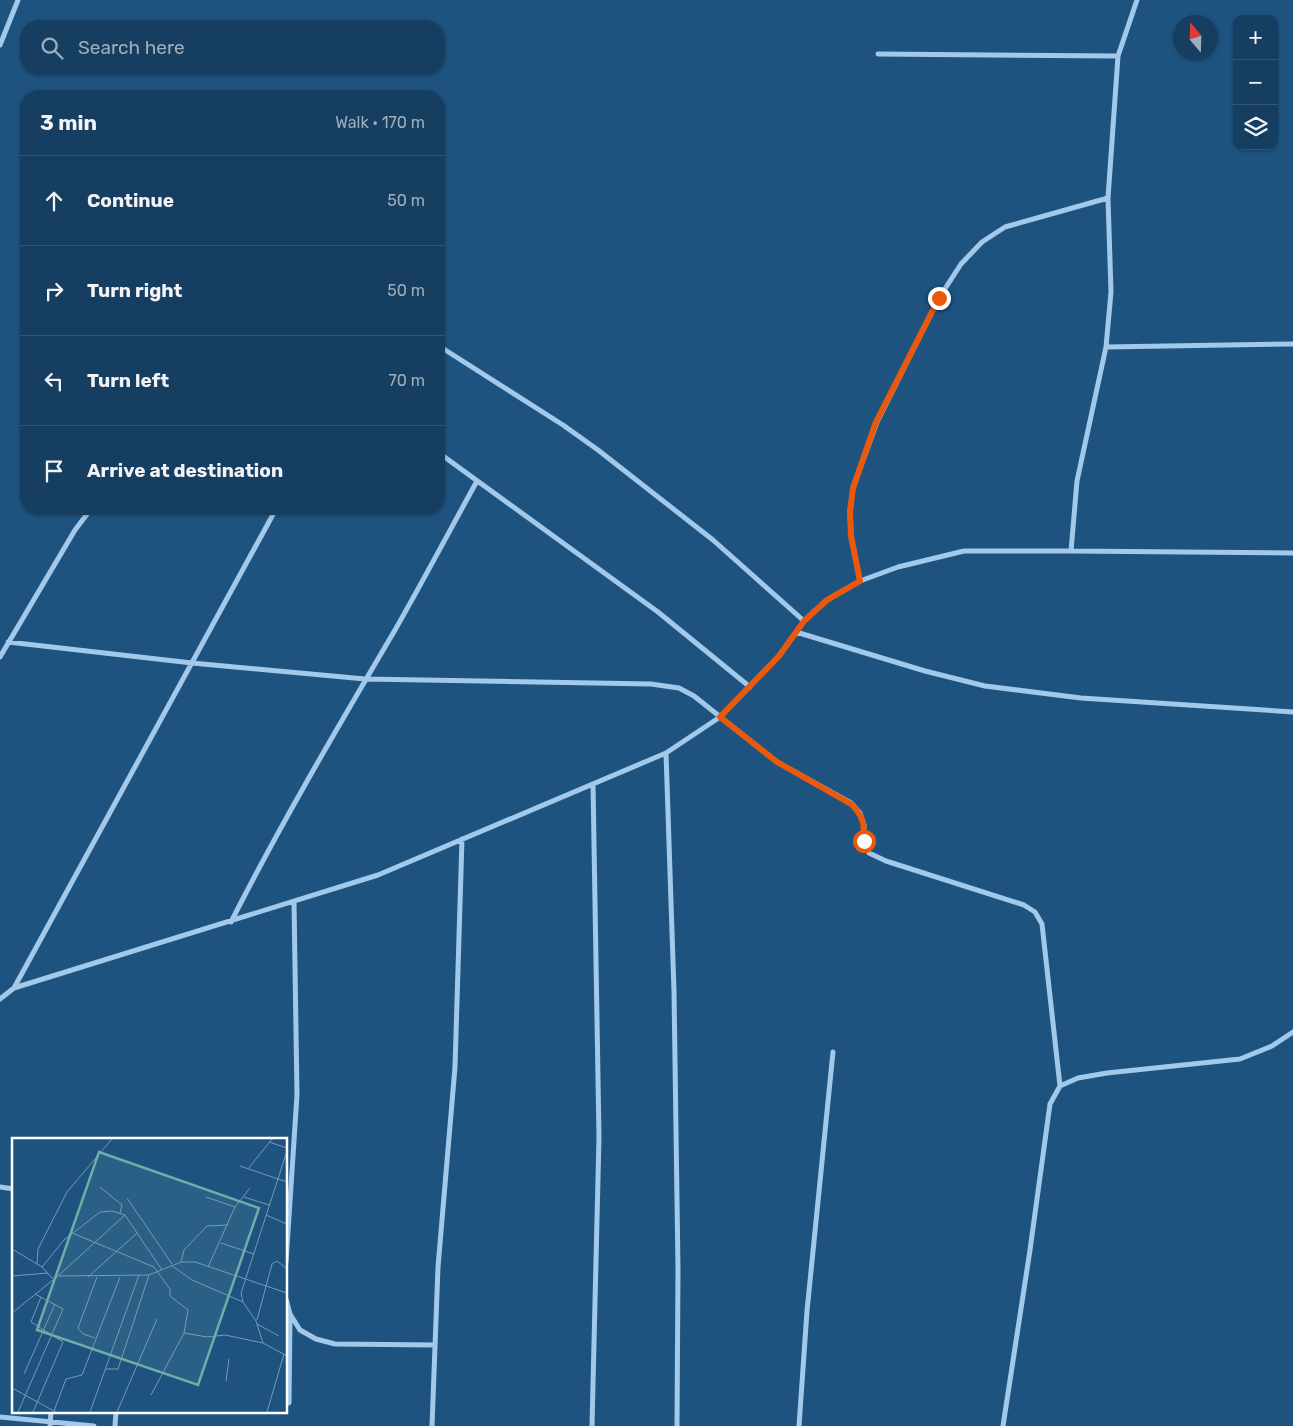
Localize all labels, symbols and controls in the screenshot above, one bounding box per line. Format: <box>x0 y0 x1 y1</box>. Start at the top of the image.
north arrow <box>1173 15 1218 60</box>
map controls <box>1233 15 1278 150</box>
button: + <box>1233 15 1278 60</box>
search box <box>20 20 445 75</box>
icon: search <box>38 34 66 62</box>
text: Search here <box>78 36 185 59</box>
button: − <box>1233 60 1278 105</box>
button: layers <box>1233 105 1278 150</box>
text: 3 min <box>40 110 97 135</box>
text: Walk · 170 m <box>335 113 425 132</box>
icon: ahead <box>40 187 68 215</box>
text: Continue <box>87 189 174 212</box>
text: 50 m <box>387 191 425 210</box>
icon: right <box>40 277 68 305</box>
text: Turn right <box>87 279 182 302</box>
text: 50 m <box>387 281 425 300</box>
route end <box>928 287 951 310</box>
icon: left <box>40 367 68 395</box>
text: Turn left <box>87 369 169 392</box>
text: 70 m <box>388 371 425 390</box>
icon: arrive <box>40 457 68 485</box>
text: Arrive at destination <box>87 459 283 482</box>
route start <box>853 830 876 853</box>
inset map <box>12 1138 288 1414</box>

